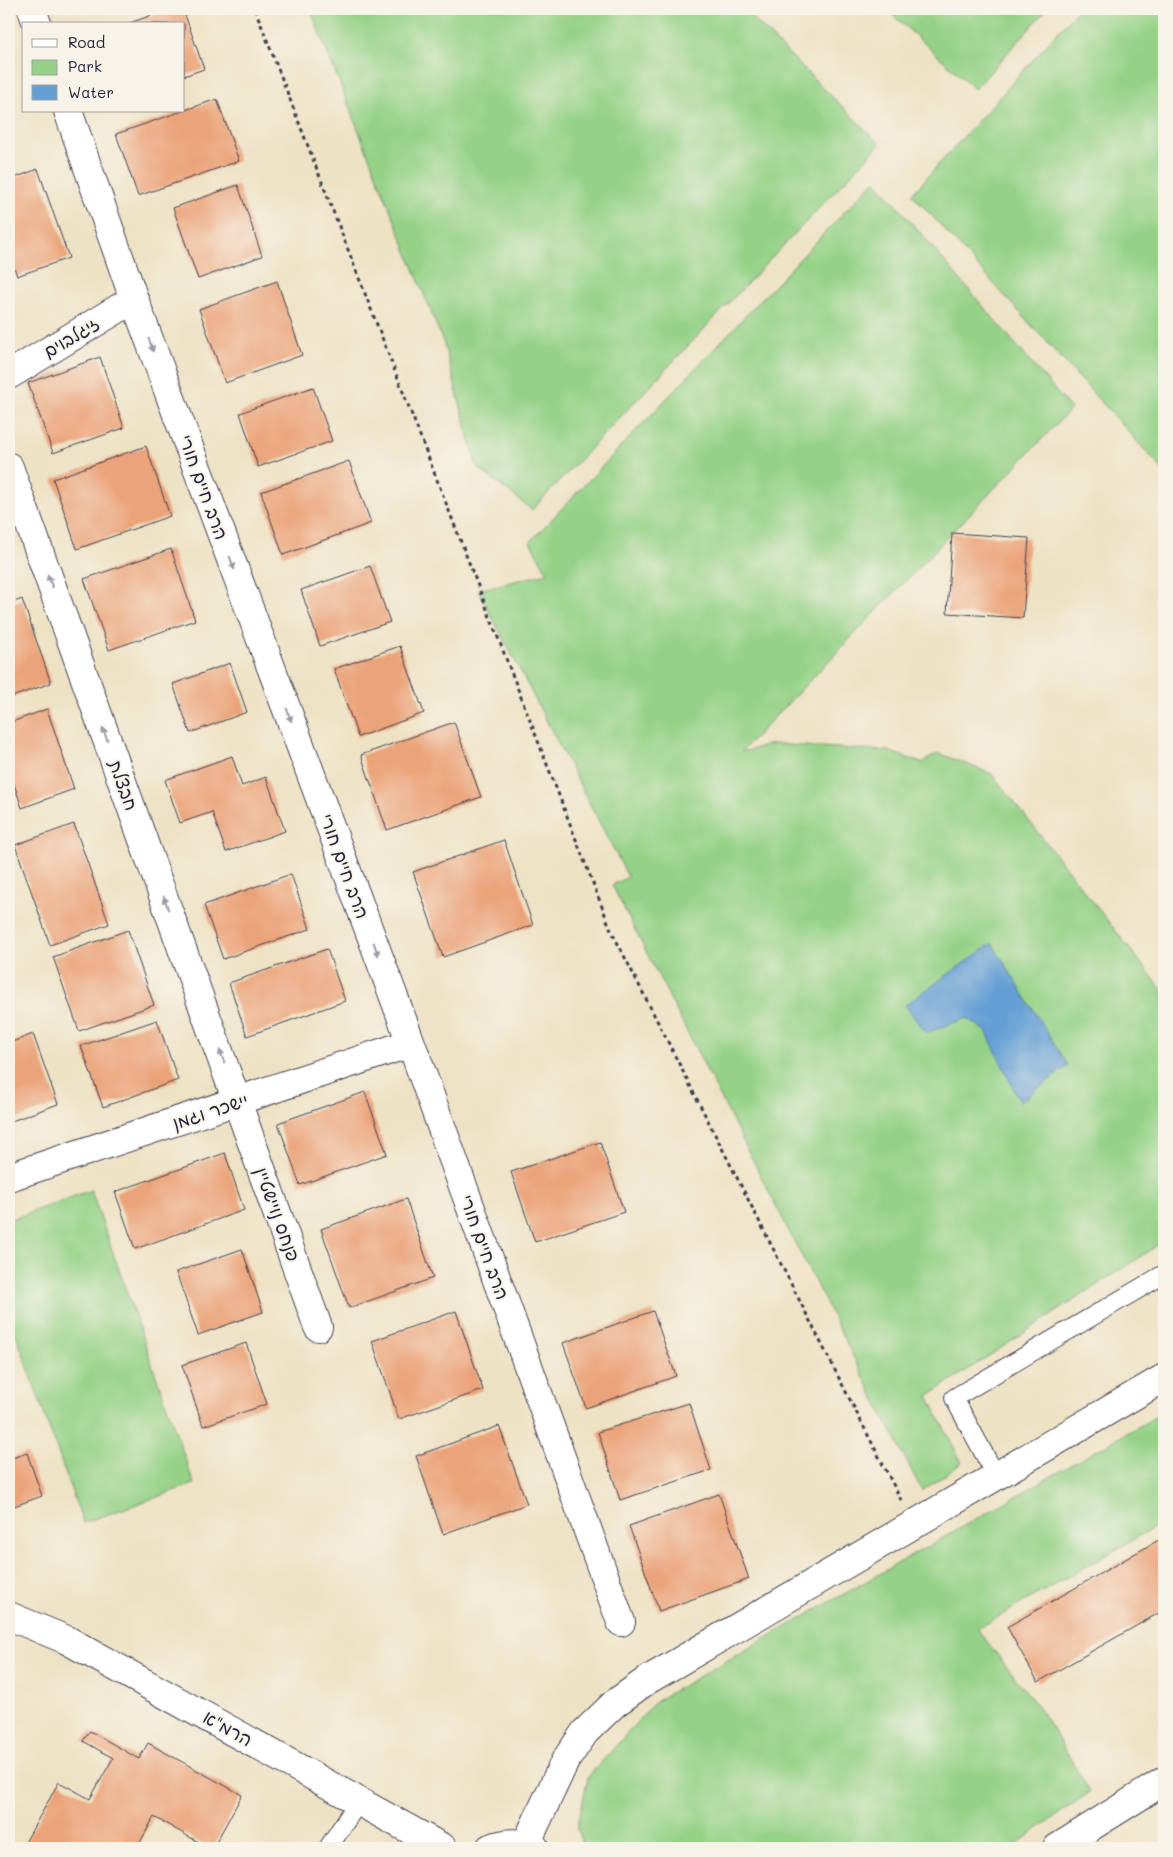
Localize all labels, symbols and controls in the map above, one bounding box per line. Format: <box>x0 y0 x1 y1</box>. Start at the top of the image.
legend <box>22 22 185 112</box>
text: Road <box>68 32 105 52</box>
text: Park <box>68 56 102 76</box>
text: Water <box>68 82 114 102</box>
street label: זיגלבוים <box>38 311 104 363</box>
one-way arrow <box>147 338 155 353</box>
street label: הרב חיים חורי <box>174 431 234 543</box>
one-way arrow <box>228 556 236 571</box>
one-way arrow <box>46 574 53 589</box>
one-way arrow <box>285 708 293 723</box>
one-way arrow <box>101 726 109 741</box>
street label: חבצלת <box>103 755 144 814</box>
street label: הרב חיים חורי <box>315 810 375 922</box>
one-way arrow <box>162 896 169 911</box>
one-way arrow <box>373 942 380 957</box>
one-way arrow <box>218 1048 226 1063</box>
street label: יישכר וגמן <box>169 1087 251 1135</box>
street label: פנחס נויישטיין <box>250 1164 306 1264</box>
street label: הרב חיים חורי <box>455 1191 515 1303</box>
street label: הרמ"א <box>199 1705 257 1751</box>

